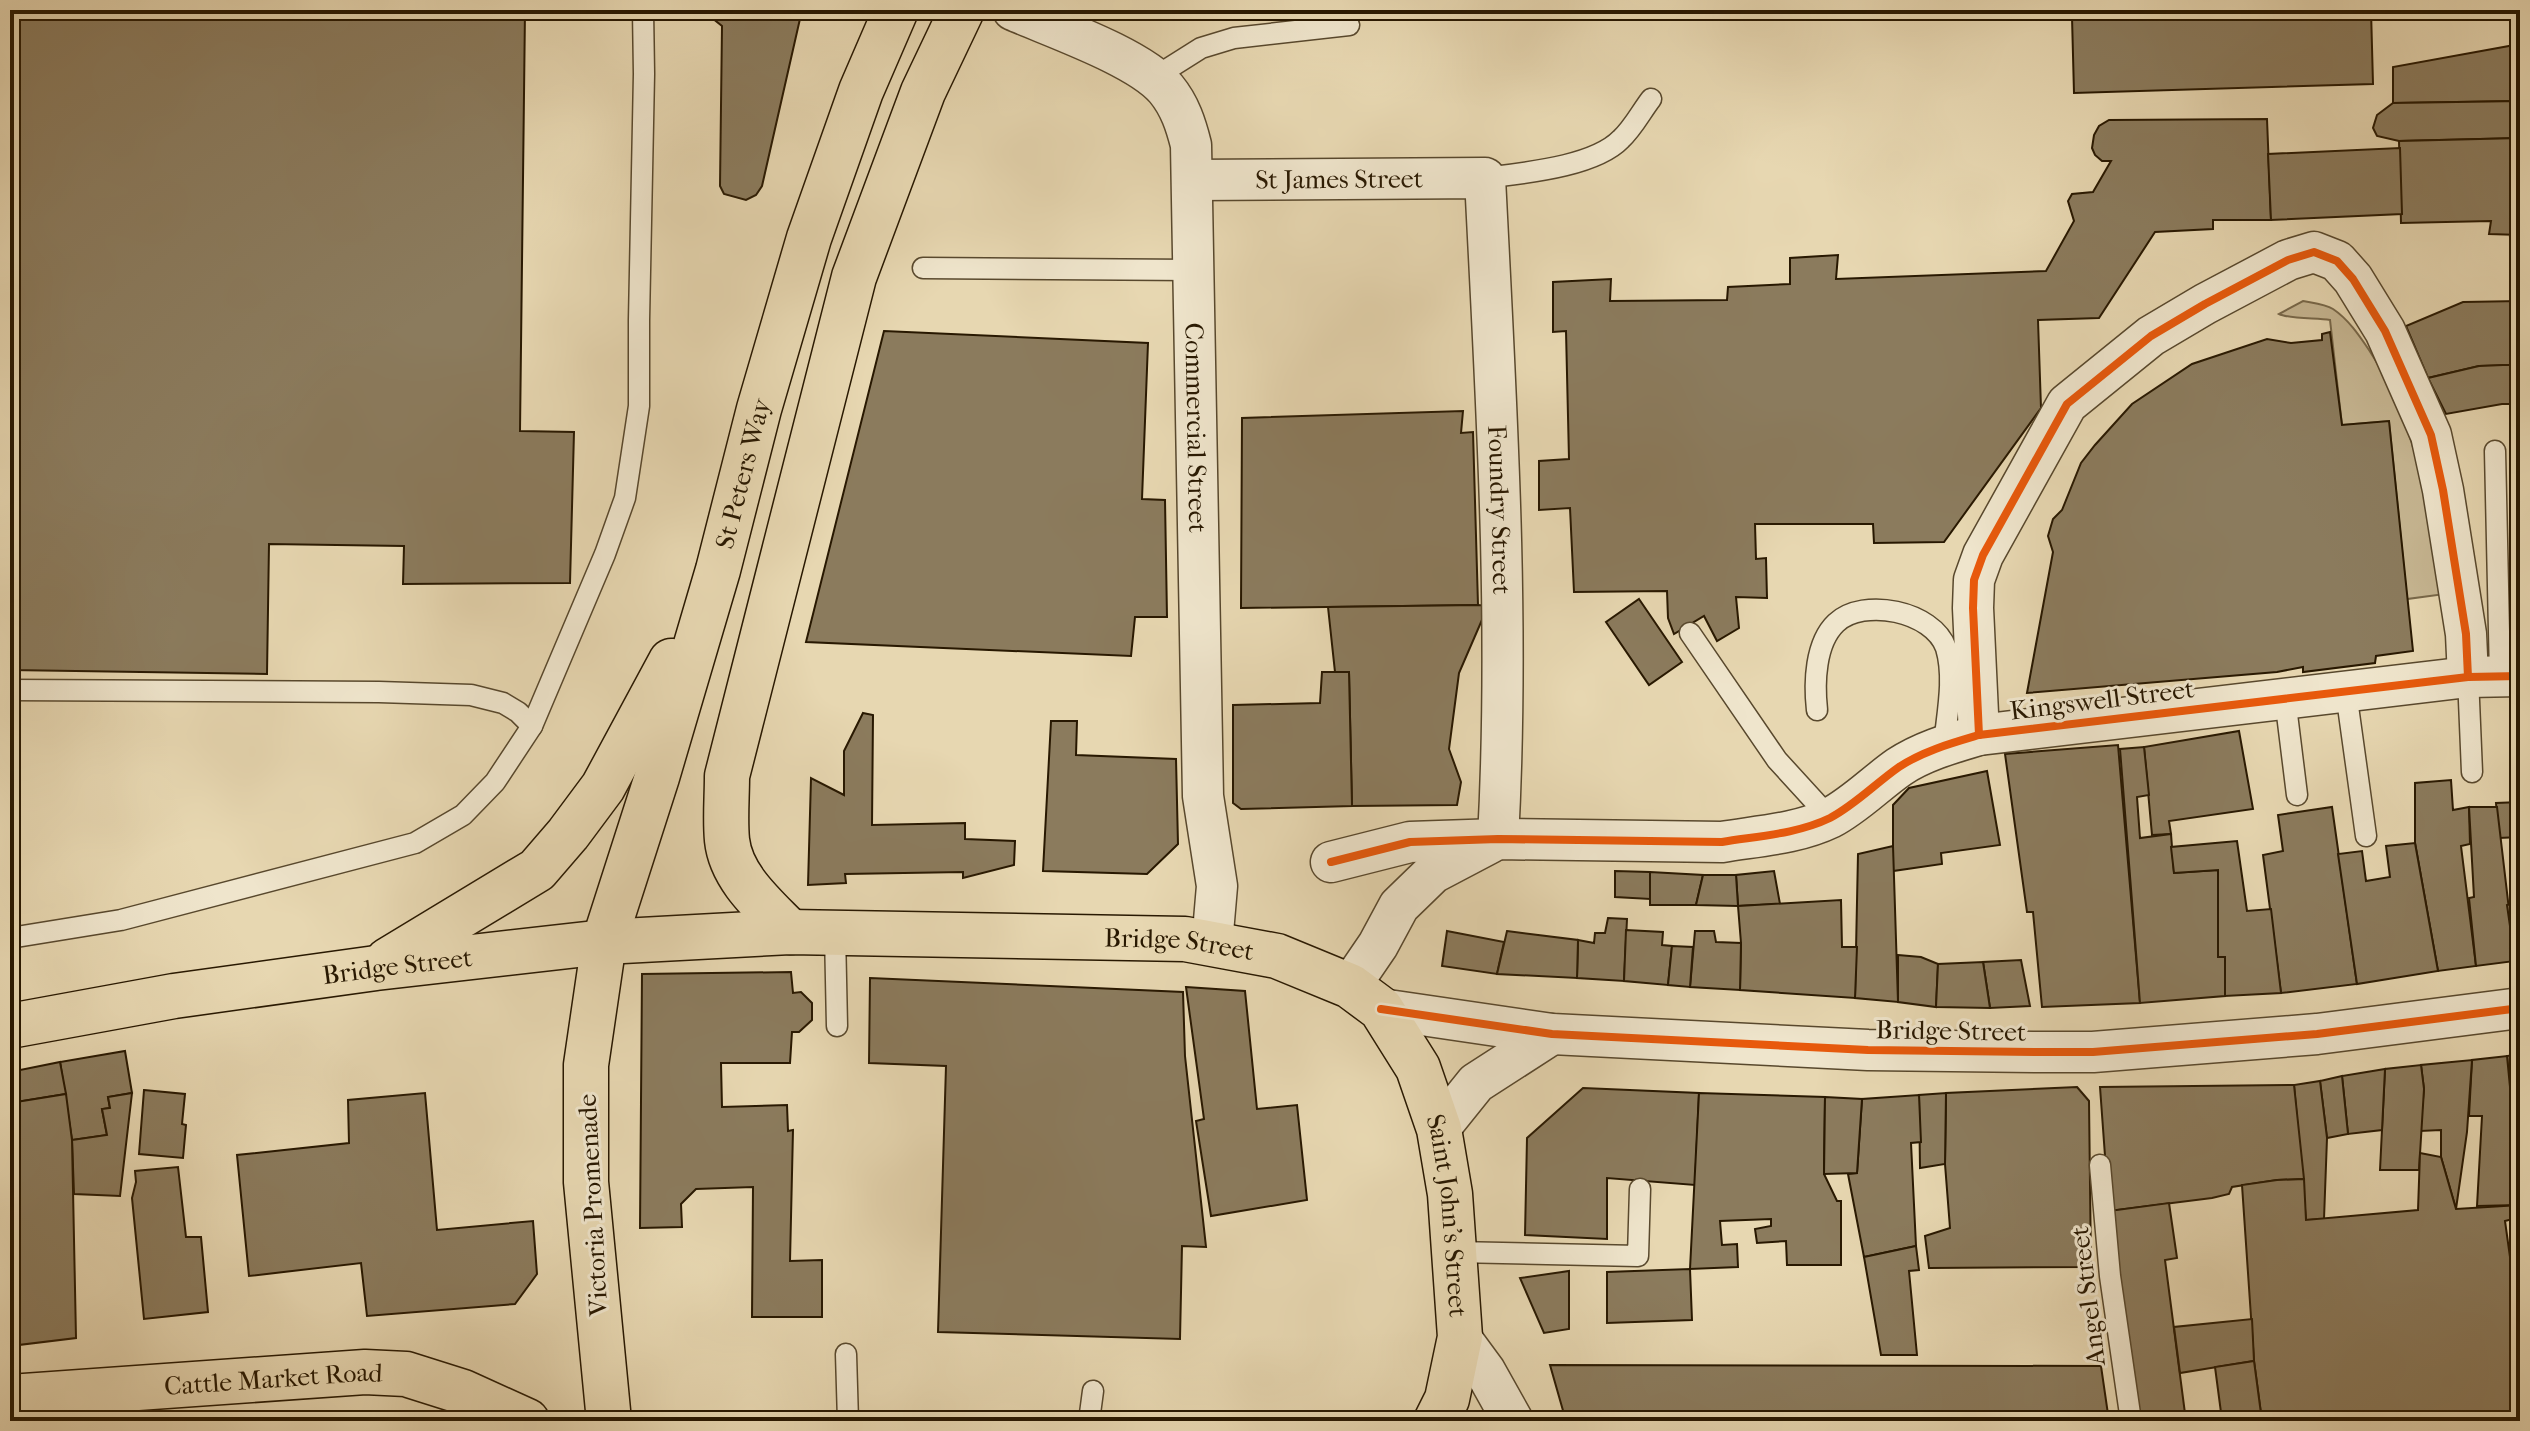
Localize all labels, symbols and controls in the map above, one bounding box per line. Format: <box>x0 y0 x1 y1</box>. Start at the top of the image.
street label: St James Street <box>1255 163 1424 195</box>
street label: Commercial Street <box>1179 322 1214 534</box>
street label: St Peters Way <box>709 394 777 552</box>
street label: Foundry Street <box>1482 424 1518 595</box>
street label: Kingswell Street <box>2008 673 2197 727</box>
street label: Bridge Street <box>1104 922 1257 967</box>
street label: Bridge Street <box>320 942 475 991</box>
street label: Bridge Street <box>1875 1014 2027 1048</box>
street label: Victoria Promenade <box>572 1093 614 1318</box>
street label: Saint John's Street <box>1420 1110 1474 1319</box>
street label: Angel Street <box>2064 1224 2112 1368</box>
street label: Cattle Market Road <box>163 1356 384 1402</box>

